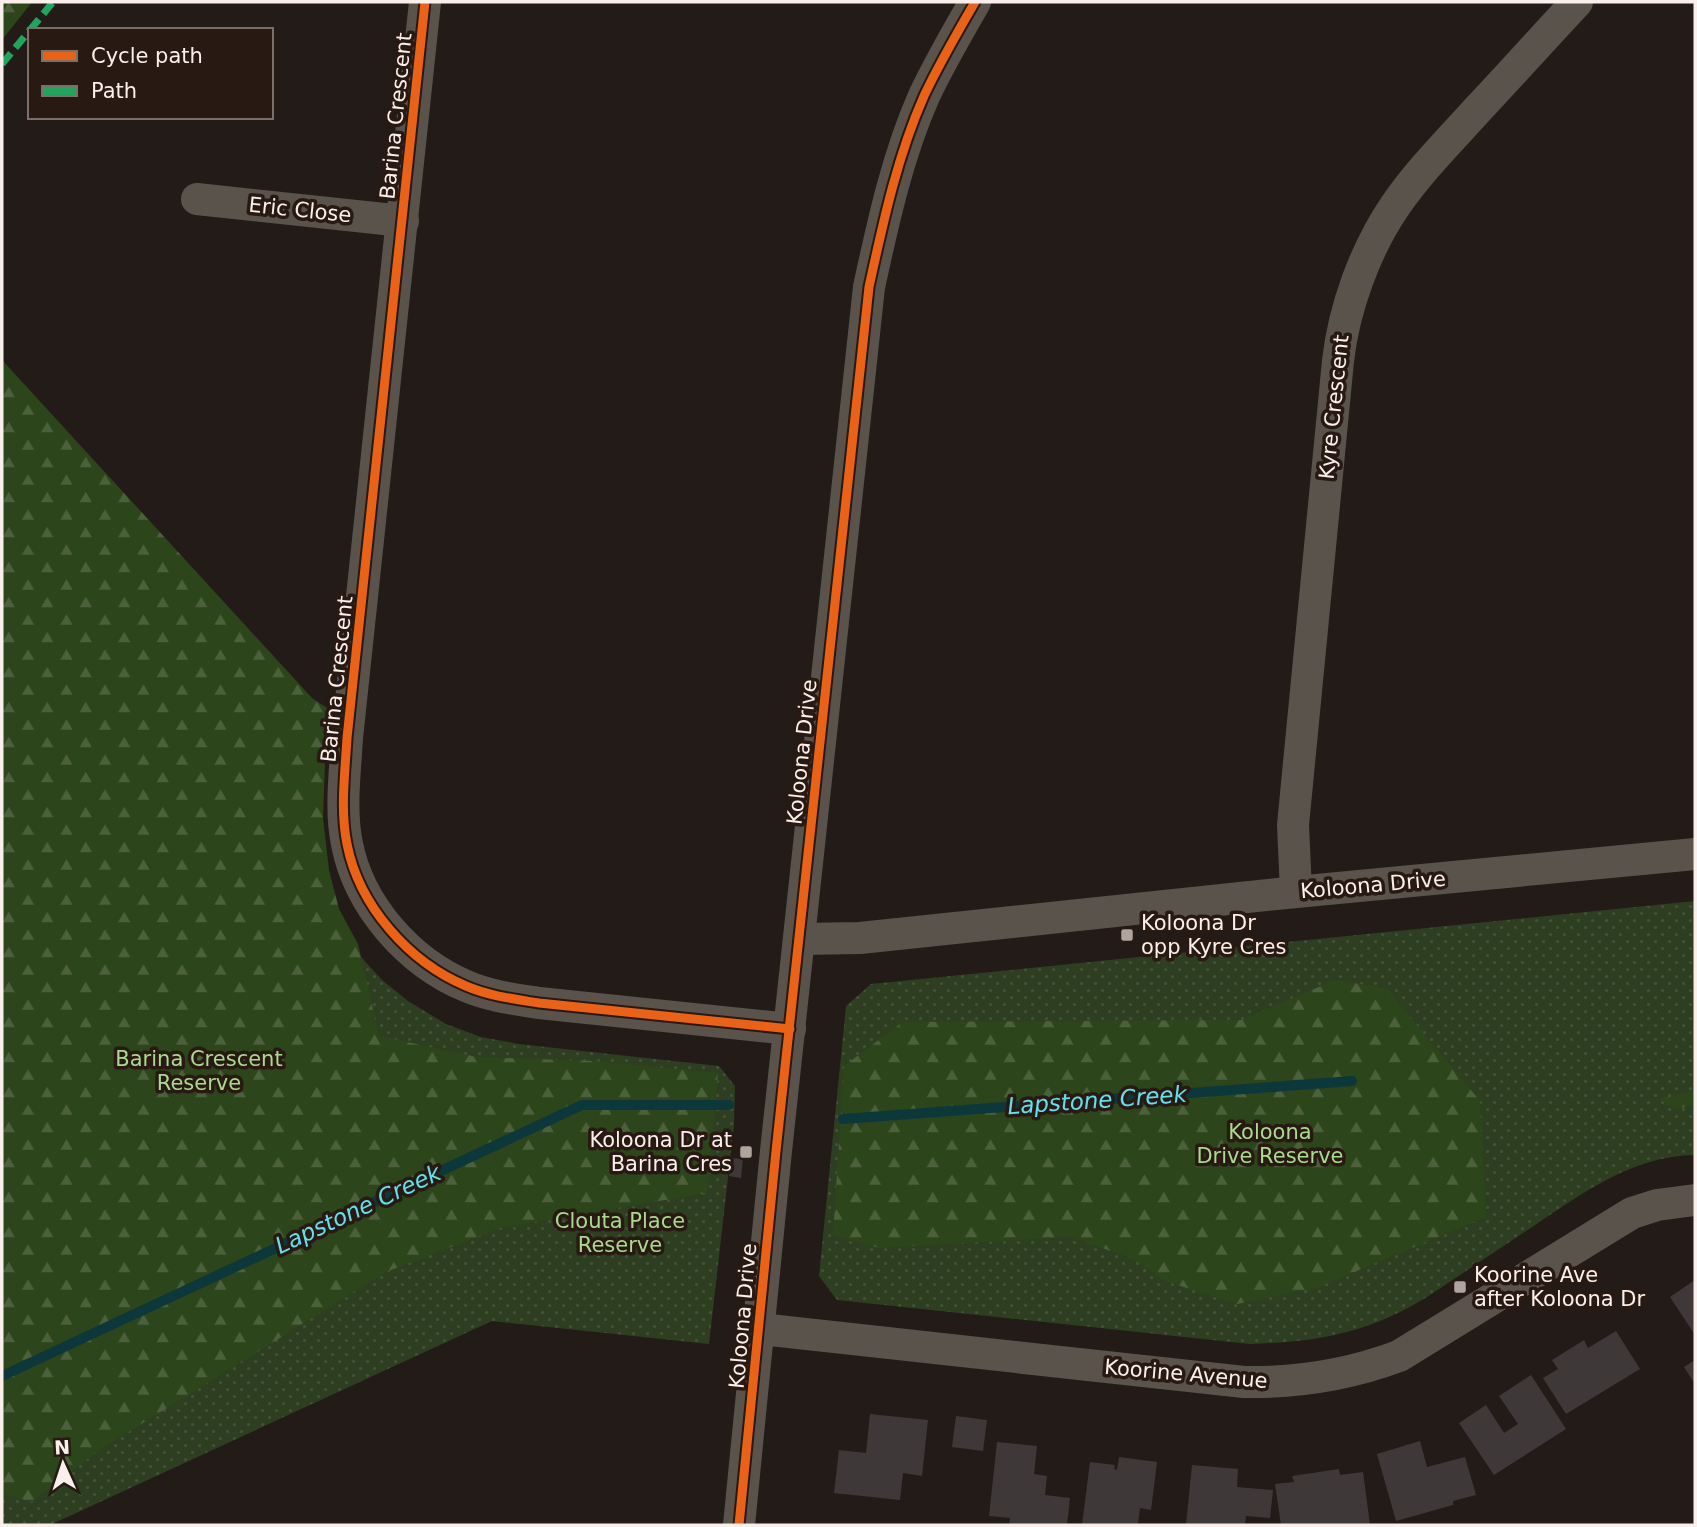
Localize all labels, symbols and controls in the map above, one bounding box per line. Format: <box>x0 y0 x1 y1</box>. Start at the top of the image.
legend <box>28 28 273 119</box>
street label: Barina Crescent <box>375 32 417 200</box>
text: Cycle path <box>91 44 203 68</box>
text: Path <box>91 79 137 103</box>
street label: Eric Close <box>247 193 353 227</box>
street label: Kyre Crescent <box>1314 334 1354 480</box>
street label: Barina Crescent <box>316 595 358 763</box>
street label: Koloona Drive <box>782 678 822 826</box>
street label: Koloona Drive <box>1299 867 1447 903</box>
place label: Koloona Dr opp Kyre Cres <box>1141 911 1286 959</box>
marker: Koloona Dr opp Kyre Cres <box>1119 927 1135 943</box>
park label: Barina Crescent Reserve <box>115 1047 283 1095</box>
water label: Lapstone Creek <box>1006 1081 1189 1119</box>
park label: Koloona Drive Reserve <box>1196 1120 1344 1168</box>
place label: Koloona Dr at Barina Cres <box>589 1128 732 1176</box>
marker: Koloona Dr at Barina Cres <box>738 1144 754 1160</box>
water label: Lapstone Creek <box>271 1159 446 1259</box>
park label: Clouta Place Reserve <box>555 1209 685 1257</box>
street label: Koloona Drive <box>725 1242 761 1390</box>
place label: Koorine Ave after Koloona Dr <box>1474 1263 1645 1311</box>
marker: Koorine Ave after Koloona Dr <box>1452 1279 1468 1295</box>
street label: Koorine Avenue <box>1103 1355 1269 1393</box>
north arrow <box>28 1429 98 1499</box>
text: N <box>54 1436 71 1458</box>

